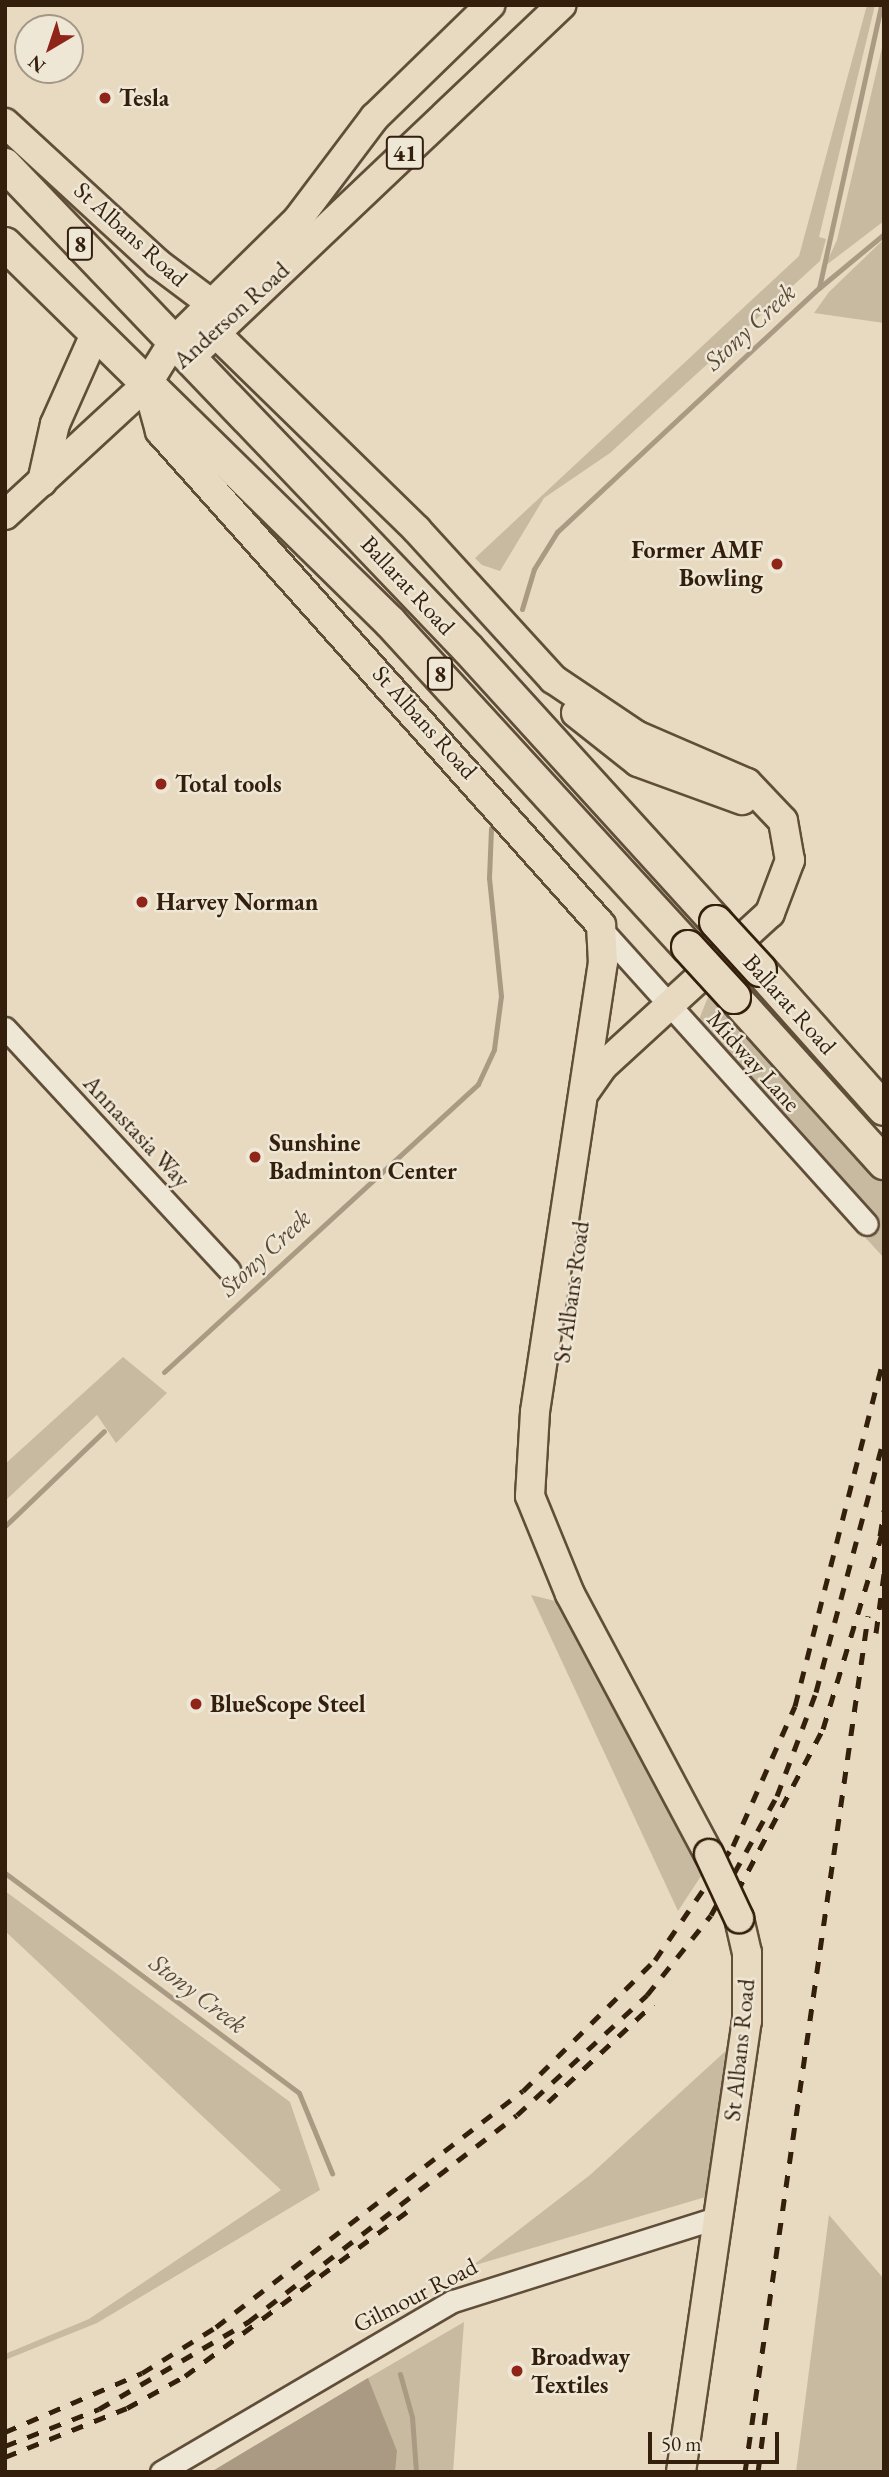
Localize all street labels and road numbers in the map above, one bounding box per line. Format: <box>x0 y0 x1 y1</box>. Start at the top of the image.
road number: 41 <box>386 134 424 172</box>
street label: St Albans Road <box>68 176 194 292</box>
road number: 8 <box>66 224 94 264</box>
street label: Anderson Road <box>167 255 295 375</box>
street label: Ballarat Road <box>355 529 461 641</box>
road number: 8 <box>426 654 454 694</box>
street label: St Albans Road <box>367 659 483 785</box>
street label: Ballarat Road <box>738 948 842 1060</box>
street label: Midway Lane <box>701 1005 807 1117</box>
street label: Annastasia Way <box>77 1069 197 1193</box>
street label: St Albans Road <box>547 1219 595 1365</box>
street label: St Albans Road <box>717 1977 761 2123</box>
street label: Gilmour Road <box>348 2251 482 2339</box>

